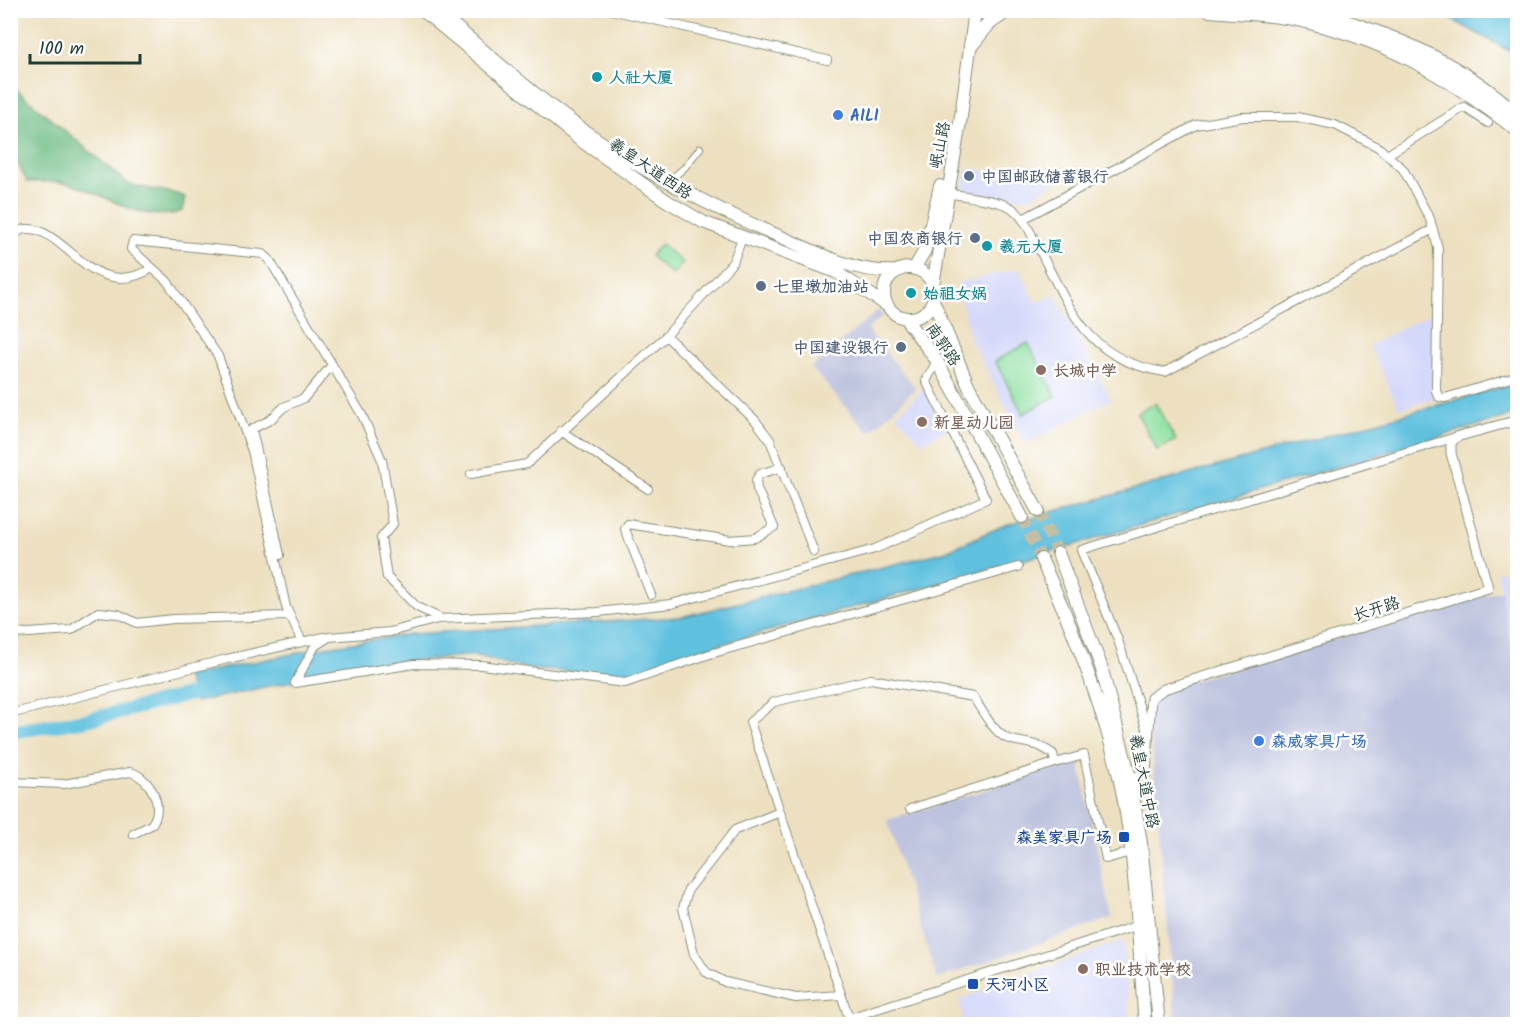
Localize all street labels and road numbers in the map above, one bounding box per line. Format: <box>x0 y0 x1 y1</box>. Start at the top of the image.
street label: 岷山路 <box>924 119 957 171</box>
street label: 羲皇大道西路 <box>603 132 697 206</box>
street label: 南郭路 <box>919 318 967 372</box>
street label: 长开路 <box>1350 590 1403 628</box>
street label: 羲皇大道中路 <box>1122 732 1165 831</box>

